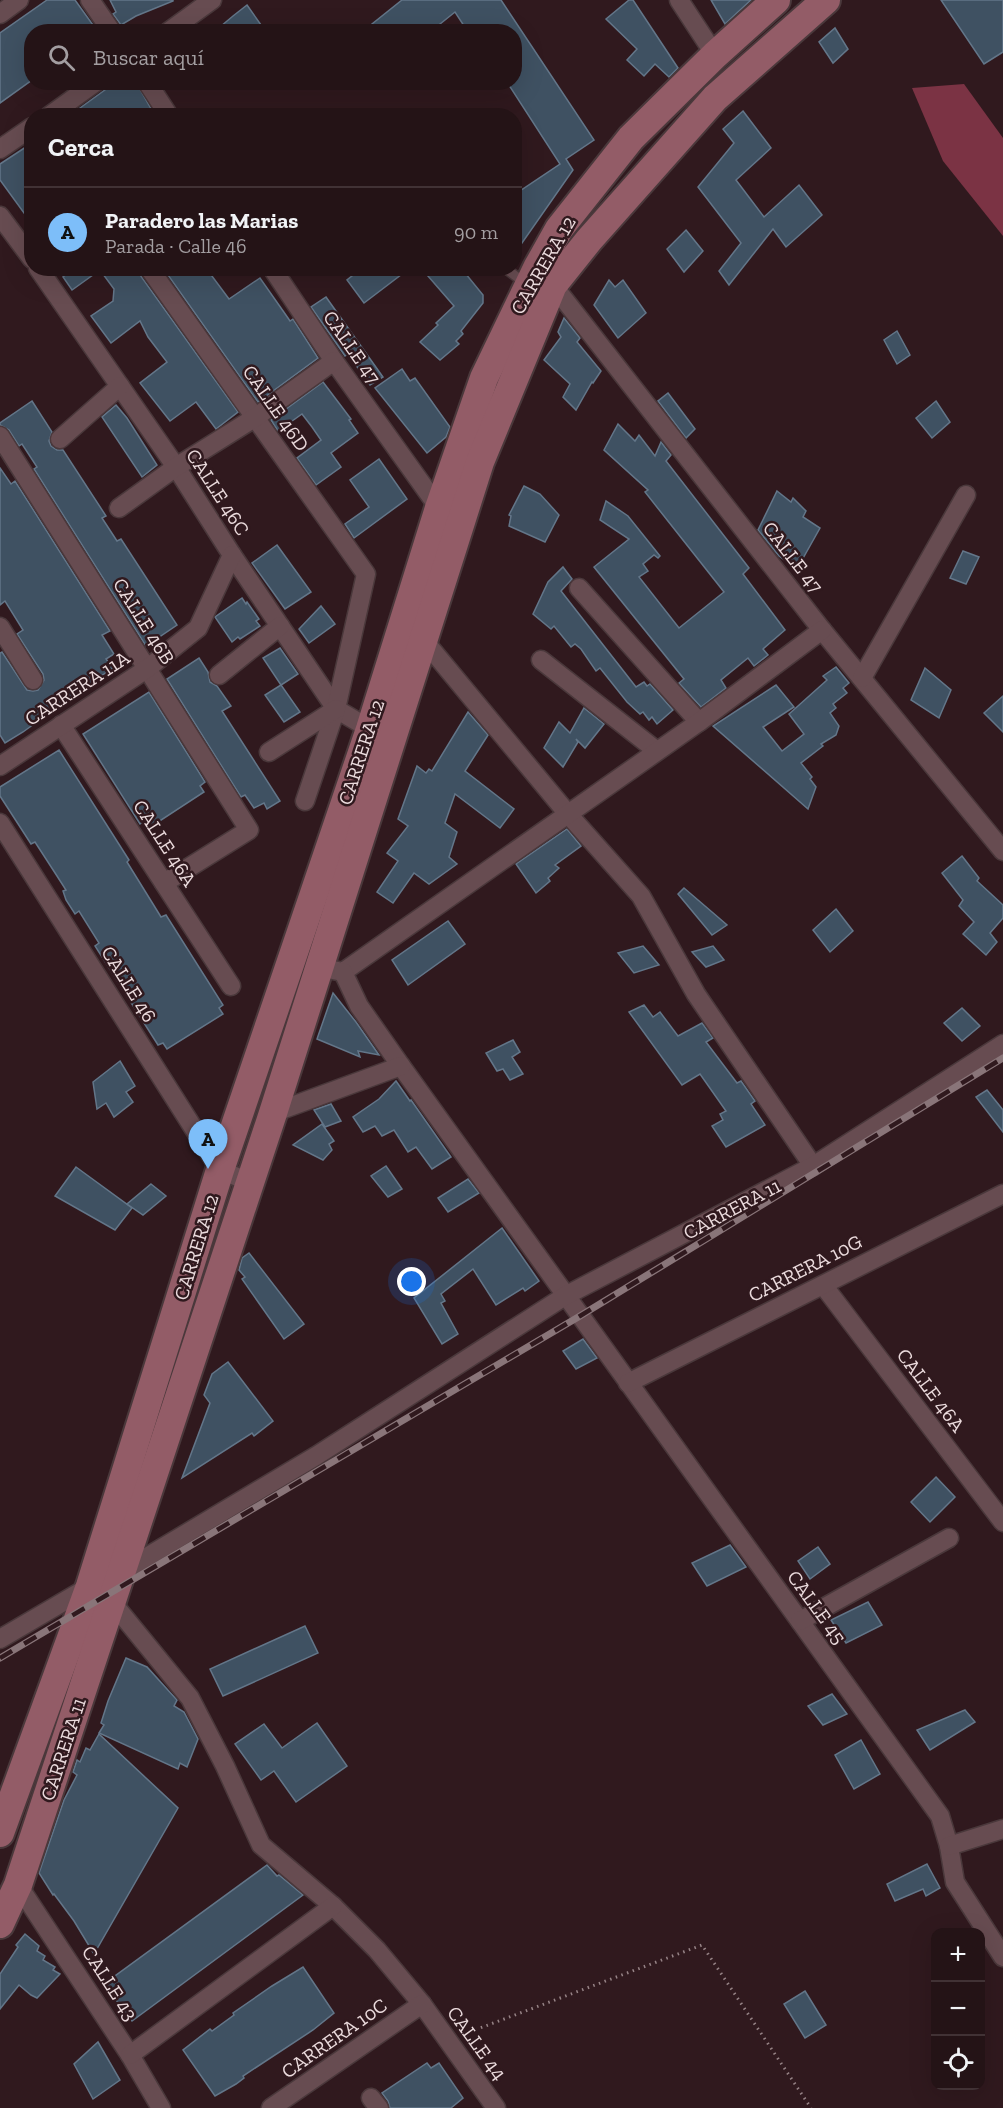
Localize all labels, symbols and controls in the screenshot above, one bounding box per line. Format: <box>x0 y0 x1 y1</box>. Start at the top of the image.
search box <box>24 24 522 90</box>
icon: search <box>45 41 78 74</box>
text: Buscar aquí <box>93 44 204 71</box>
text: Cerca <box>48 131 114 163</box>
text: Paradero las Marias <box>105 207 298 234</box>
street label: CARRERA 12 <box>505 212 581 318</box>
text: A <box>61 220 74 244</box>
text: 90 m <box>454 220 498 244</box>
text: Parada · Calle 46 <box>105 234 247 258</box>
street label: CALLE 47 <box>318 306 386 389</box>
street label: CALLE 46D <box>238 360 314 456</box>
street label: CALLE 46C <box>181 444 255 540</box>
street label: CALLE 47 <box>758 517 829 598</box>
street label: CALLE 46B <box>108 573 180 669</box>
street label: CARRERA 11A <box>20 645 135 731</box>
street label: CARRERA 12 <box>333 696 389 808</box>
street label: CALLE 46A <box>128 795 202 892</box>
street label: CALLE 46 <box>96 941 162 1027</box>
pin: A <box>188 1120 228 1169</box>
street label: CARRERA 11 <box>679 1173 785 1245</box>
street label: CARRERA 12 <box>169 1191 223 1303</box>
street label: CARRERA 10G <box>744 1229 866 1307</box>
your location <box>397 1267 426 1296</box>
street label: CALLE 46A <box>892 1344 971 1437</box>
street label: CALLE 45 <box>782 1566 852 1648</box>
street label: CARRERA 11 <box>35 1694 91 1804</box>
map controls <box>931 1928 985 2090</box>
button: + <box>931 1928 985 1982</box>
street label: CALLE 43 <box>77 1941 143 2025</box>
button: − <box>931 1982 985 2036</box>
street label: CARRERA 10C <box>276 1993 392 2083</box>
street label: CALLE 44 <box>442 2001 512 2085</box>
button: locate <box>931 2036 985 2090</box>

